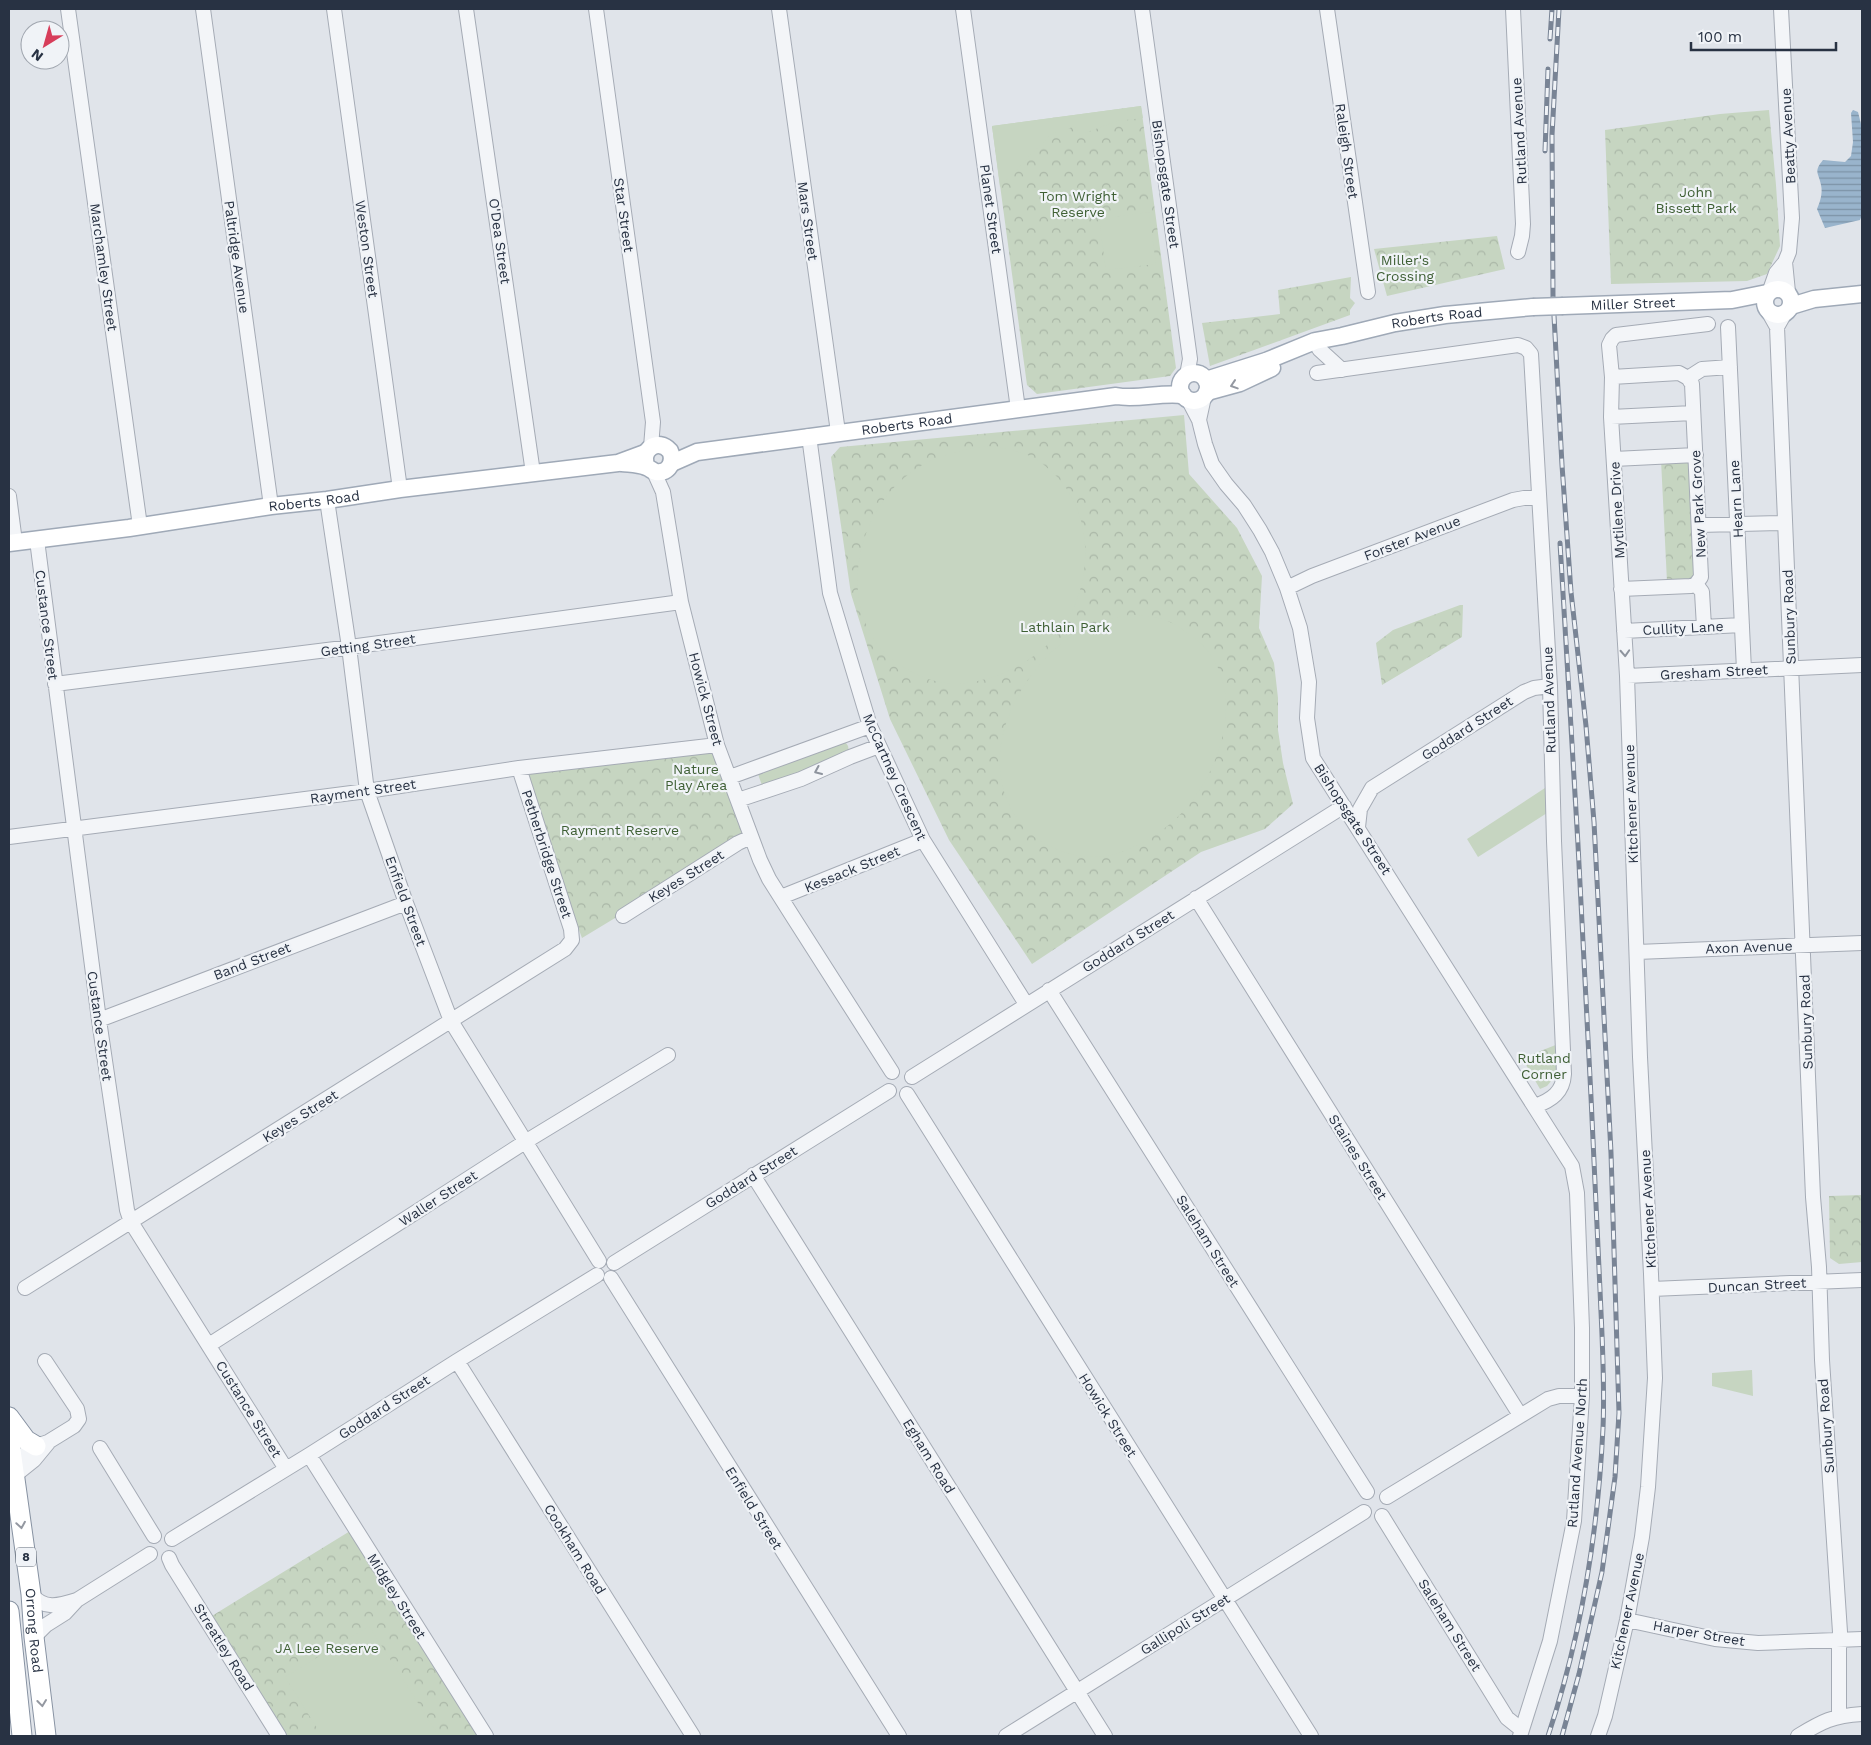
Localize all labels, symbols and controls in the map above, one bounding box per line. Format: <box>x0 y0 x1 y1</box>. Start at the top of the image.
north arrow <box>20 20 70 70</box>
scale bar <box>1691 20 1836 52</box>
text: 100 m <box>1698 28 1742 46</box>
text: N <box>28 46 46 65</box>
street label: Rutland Avenue <box>1508 77 1530 185</box>
street label: Beatty Avenue <box>1777 87 1799 185</box>
street label: Raleigh Street <box>1332 102 1362 200</box>
street label: Bishopsgate Street <box>1149 119 1183 249</box>
street label: Planet Street <box>977 163 1005 255</box>
street label: Star Street <box>611 177 637 253</box>
street label: Mars Street <box>795 181 821 262</box>
park label: John Bissett Park <box>1655 184 1737 216</box>
park label: Tom Wright Reserve <box>1039 188 1117 220</box>
street label: O'Dea Street <box>486 197 514 285</box>
street label: Weston Street <box>352 199 382 299</box>
street label: Paltridge Avenue <box>221 200 253 314</box>
street label: Marchamley Street <box>87 202 121 332</box>
park label: Miller's Crossing <box>1376 252 1435 284</box>
street label: Miller Street <box>1590 294 1676 313</box>
street label: Roberts Road <box>1390 304 1483 332</box>
one-way arrow <box>1230 379 1238 389</box>
street label: Roberts Road <box>860 410 953 438</box>
street label: New Park Grove <box>1687 450 1709 558</box>
street label: Hearn Lane <box>1726 459 1746 539</box>
street label: Mytilene Drive <box>1606 461 1628 559</box>
street label: Roberts Road <box>268 487 361 514</box>
street label: Forster Avenue <box>1361 512 1463 564</box>
street label: Custance Street <box>32 569 62 681</box>
street label: Sunbury Road <box>1779 569 1799 665</box>
street label: Cullity Lane <box>1642 618 1724 638</box>
park label: Lathlain Park <box>1020 619 1110 635</box>
street label: Getting Street <box>320 630 417 660</box>
street label: Rutland Avenue <box>1539 646 1559 754</box>
one-way arrow <box>1620 649 1631 657</box>
street label: Howick Street <box>686 650 726 748</box>
street label: Gresham Street <box>1660 661 1768 683</box>
street label: Goddard Street <box>1419 693 1516 763</box>
street label: McCartney Crescent <box>860 711 930 843</box>
street label: Kitchener Avenue <box>1621 744 1641 864</box>
street label: Bishopsgate Street <box>1311 760 1395 878</box>
park label: Nature Play Area <box>665 761 727 793</box>
one-way arrow <box>814 765 823 776</box>
street label: Rayment Street <box>309 776 417 806</box>
street label: Petherbridge Street <box>519 788 575 920</box>
park label: Rayment Reserve <box>561 822 679 838</box>
street label: Kessack Street <box>802 842 902 895</box>
street label: Keyes Street <box>645 846 727 906</box>
street label: Enfield Street <box>382 854 430 948</box>
street label: Goddard Street <box>1079 906 1177 976</box>
street label: Axon Avenue <box>1705 937 1793 957</box>
street label: Band Street <box>211 939 293 983</box>
street label: Custance Street <box>84 970 116 1082</box>
street label: Sunbury Road <box>1796 974 1816 1070</box>
park label: Rutland Corner <box>1517 1050 1571 1082</box>
street label: Keyes Street <box>259 1086 341 1146</box>
street label: Staines Street <box>1325 1111 1391 1203</box>
street label: Goddard Street <box>702 1142 800 1212</box>
street label: Kitchener Avenue <box>1637 1149 1659 1269</box>
street label: Waller Street <box>396 1167 480 1229</box>
street label: Saleham Street <box>1173 1192 1243 1290</box>
street label: Duncan Street <box>1707 1274 1807 1296</box>
street label: Custance Street <box>213 1358 285 1460</box>
street label: Howick Street <box>1076 1370 1140 1460</box>
street label: Goddard Street <box>336 1372 433 1442</box>
street label: Rutland Avenue North <box>1564 1378 1590 1528</box>
street label: Sunbury Road <box>1815 1378 1837 1474</box>
street label: Egham Road <box>900 1416 958 1496</box>
street label: Enfield Street <box>722 1464 786 1553</box>
street label: Cookham Road <box>541 1501 609 1597</box>
one-way arrow <box>16 1521 26 1530</box>
road number: 8 <box>16 1548 36 1566</box>
street label: Midgley Street <box>364 1550 430 1642</box>
street label: Kitchener Avenue <box>1607 1551 1647 1671</box>
street label: Saleham Street <box>1415 1576 1485 1674</box>
street label: Orrong Road <box>22 1587 46 1674</box>
street label: Gallipoli Street <box>1137 1590 1233 1658</box>
street label: Streatley Road <box>191 1600 257 1694</box>
street label: Harper Street <box>1652 1617 1746 1649</box>
park label: JA Lee Reserve <box>275 1640 379 1656</box>
one-way arrow <box>36 1699 47 1707</box>

